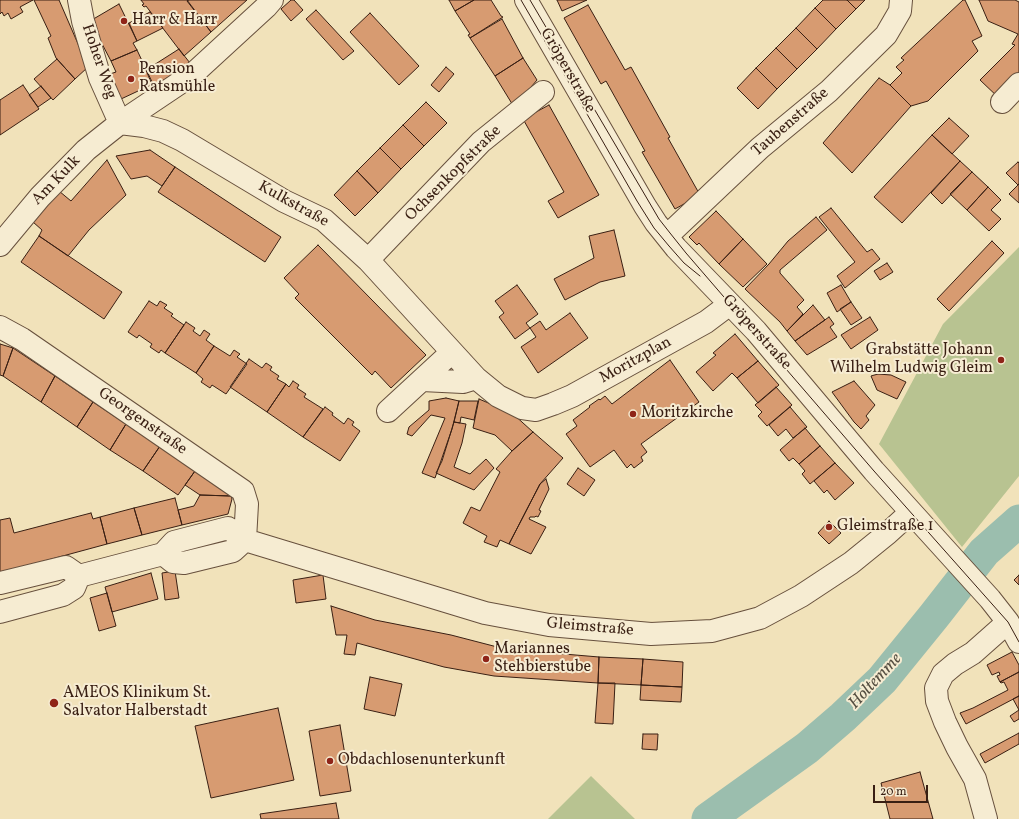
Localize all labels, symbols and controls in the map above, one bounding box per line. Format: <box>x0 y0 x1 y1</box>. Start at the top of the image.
place label: Harr & Harr <box>132 11 217 31</box>
marker: Harr & Harr <box>119 16 129 26</box>
street label: Hoher Weg <box>76 22 120 102</box>
street label: Gröperstraße <box>535 25 599 117</box>
place label: Pension Ratsmühle <box>139 60 215 98</box>
marker: Pension Ratsmühle <box>126 74 136 84</box>
street label: Taubenstraße <box>749 84 833 162</box>
street label: Ochsenkopfstraße <box>402 122 506 226</box>
street label: Am Kulk <box>29 152 85 210</box>
street label: Kulkstraße <box>254 178 332 232</box>
street label: Gröperstraße <box>717 291 795 375</box>
street label: Moritzplan <box>597 333 675 389</box>
place label: Grabstätte Johann Wilhelm Ludwig Gleim <box>830 341 993 379</box>
marker: Grabstätte Johann Wilhelm Ludwig Gleim <box>996 355 1006 365</box>
street label: Georgenstraße <box>94 384 190 460</box>
place label: Moritzkirche <box>641 404 733 424</box>
marker: Moritzkirche <box>628 409 638 419</box>
place label: Gleimstraße 1 <box>837 517 934 537</box>
marker: Gleimstraße 1 <box>824 522 834 532</box>
street label: Gleimstraße <box>546 615 634 641</box>
place label: Mariannes Stehbierstube <box>494 640 591 678</box>
water label: Holtemme <box>845 650 907 714</box>
marker: Mariannes Stehbierstube <box>481 654 491 664</box>
place label: AMEOS Klinikum St. Salvator Halberstadt <box>63 684 211 722</box>
marker: AMEOS Klinikum St. Salvator Halberstadt <box>48 697 60 709</box>
place label: Obdachlosenunterkunft <box>338 751 506 771</box>
marker: Obdachlosenunterkunft <box>325 756 335 766</box>
scale bar <box>875 777 930 803</box>
text: 20 m <box>880 784 907 800</box>

